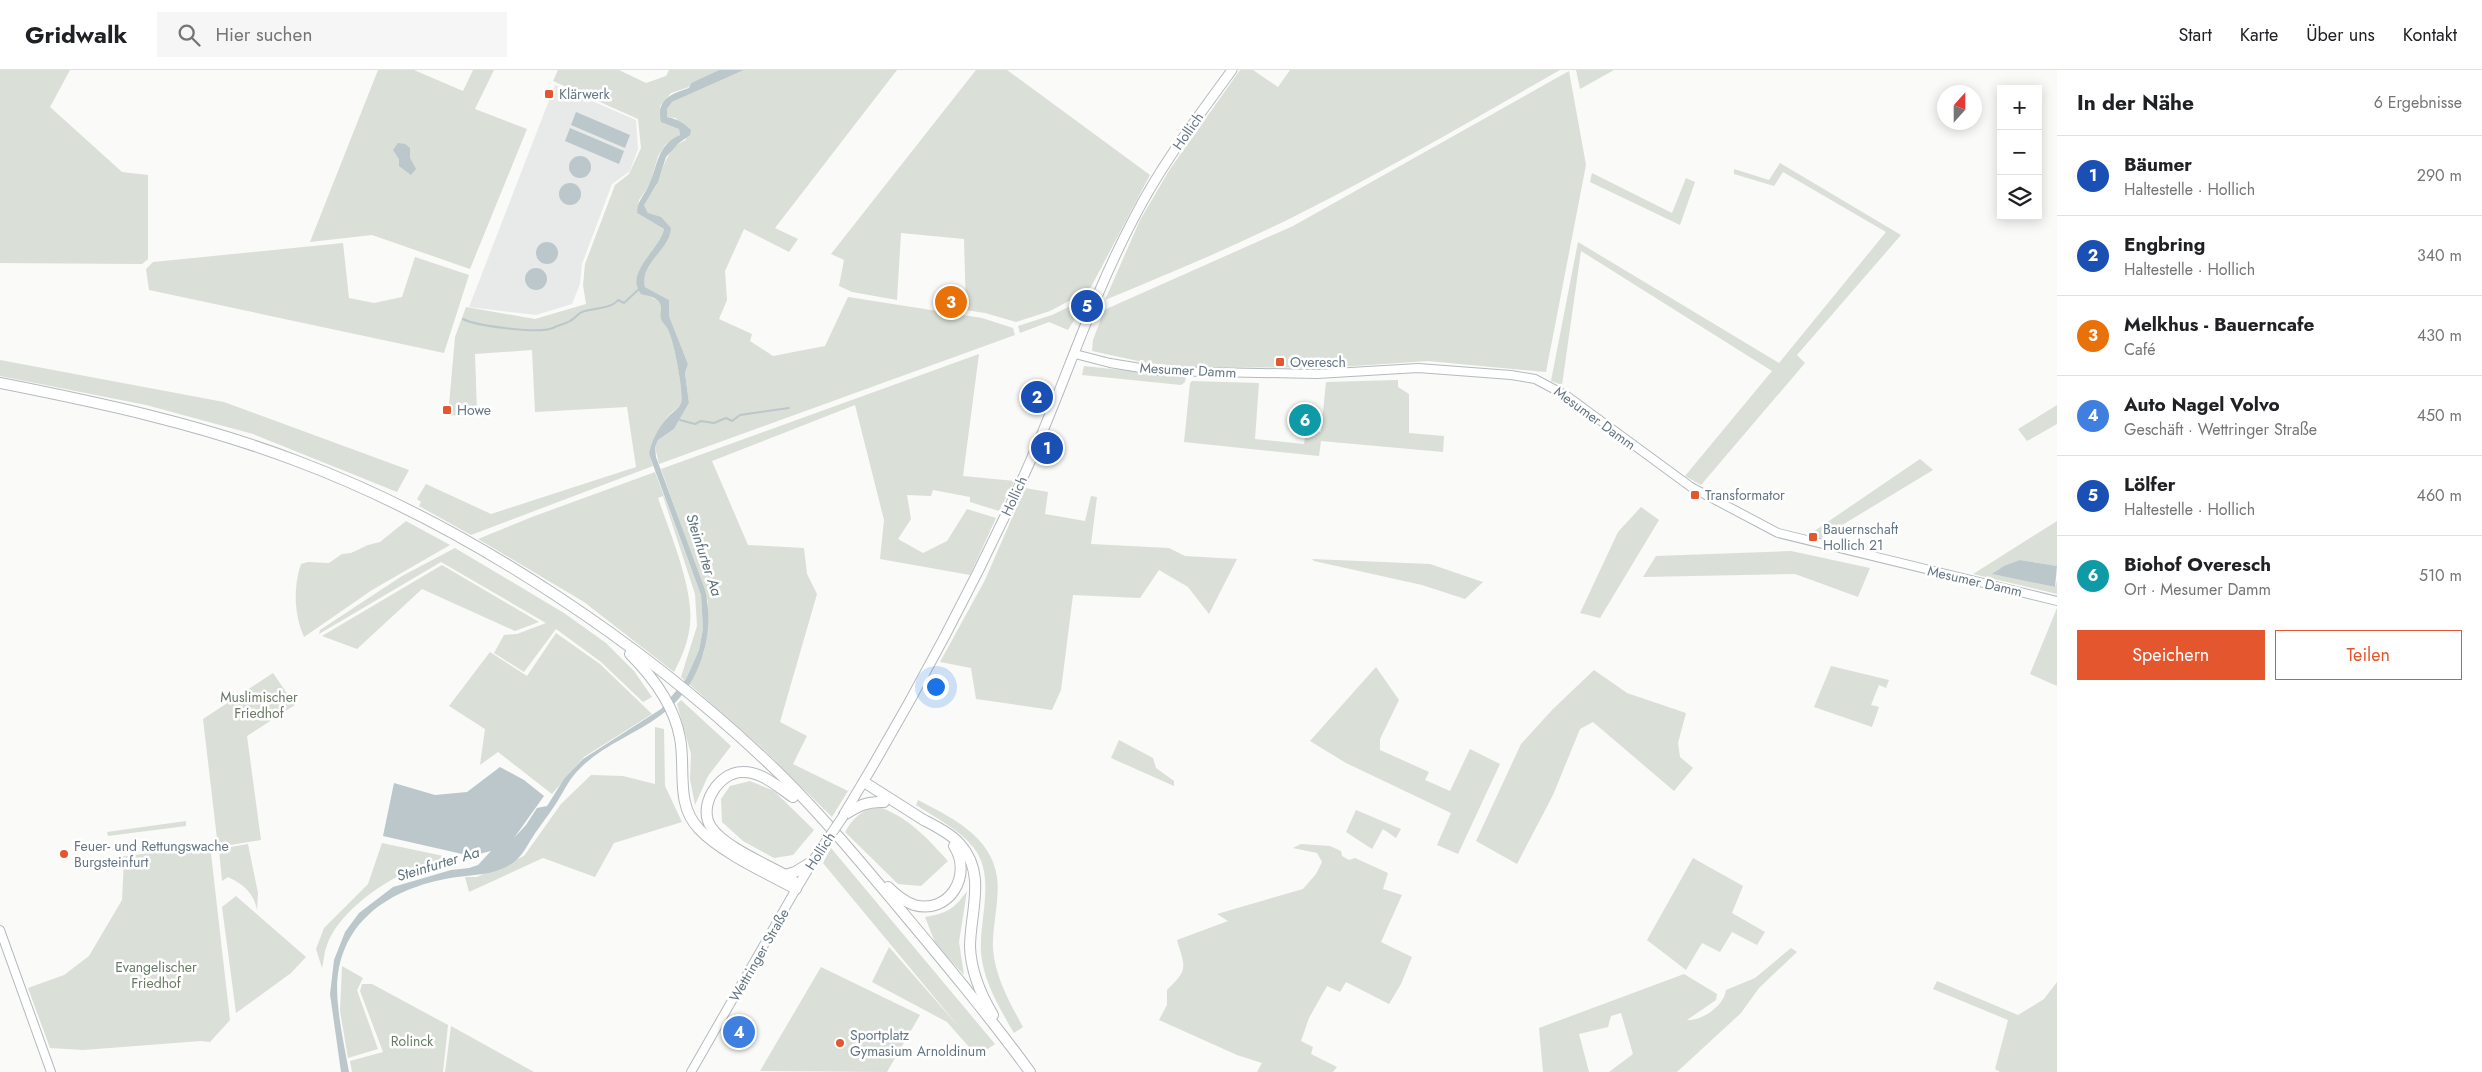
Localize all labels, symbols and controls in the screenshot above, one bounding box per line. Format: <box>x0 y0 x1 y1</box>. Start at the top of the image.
search box <box>157 12 507 57</box>
text: Gridwalk <box>25 17 127 52</box>
icon: search <box>175 21 203 49</box>
text: Hier suchen <box>215 21 312 48</box>
text: Start <box>2178 22 2212 48</box>
text: Karte <box>2240 22 2278 48</box>
text: Über uns <box>2306 22 2375 48</box>
text: Kontakt <box>2403 22 2457 48</box>
place label: Klärwerk <box>559 84 610 104</box>
north arrow <box>1937 85 1982 130</box>
map controls <box>1997 85 2042 220</box>
button: + <box>1997 85 2042 130</box>
marker: Klärwerk <box>543 88 555 100</box>
text: In der Nähe <box>2077 88 2194 118</box>
text: 6 Ergebnisse <box>2374 91 2462 114</box>
street label: Hollich <box>1168 108 1208 154</box>
button: − <box>1997 130 2042 175</box>
text: Bäumer <box>2124 151 2192 178</box>
text: 1 <box>2089 164 2097 187</box>
text: 290 m <box>2417 164 2462 187</box>
button: layers <box>1997 175 2042 220</box>
text: Haltestelle · Hollich <box>2124 178 2255 201</box>
text: Engbring <box>2124 231 2205 258</box>
text: 2 <box>2088 244 2098 267</box>
text: 340 m <box>2417 244 2462 267</box>
text: Haltestelle · Hollich <box>2124 258 2255 281</box>
pin: 3 <box>935 283 967 321</box>
pin: 5 <box>1071 287 1103 325</box>
text: Melkhus - Bauerncafe <box>2124 311 2314 338</box>
text: 3 <box>2088 324 2098 347</box>
text: 430 m <box>2417 324 2462 347</box>
text: Café <box>2124 338 2155 361</box>
place label: Overesch <box>1290 352 1346 372</box>
marker: Overesch <box>1274 356 1286 368</box>
street label: Mesumer Damm <box>1139 357 1237 383</box>
pin: 2 <box>1021 378 1053 416</box>
street label: Mesumer Damm <box>1550 381 1640 455</box>
text: Auto Nagel Volvo <box>2124 391 2280 418</box>
place label: Howe <box>457 400 491 420</box>
pin: 6 <box>1289 401 1321 439</box>
marker: Howe <box>441 404 453 416</box>
text: 4 <box>2087 404 2099 427</box>
text: 450 m <box>2417 404 2462 427</box>
text: Geschäft · Wettringer Straße <box>2124 418 2317 441</box>
pin: 1 <box>1031 429 1063 467</box>
text: Lölfer <box>2124 471 2176 498</box>
street label: Hollich <box>996 473 1032 519</box>
text: 5 <box>2088 484 2098 507</box>
text: 460 m <box>2417 484 2462 507</box>
place label: Transformator <box>1705 485 1785 505</box>
marker: Transformator <box>1689 489 1701 501</box>
text: Haltestelle · Hollich <box>2124 498 2255 521</box>
water label: Steinfurter Aa <box>680 511 728 600</box>
place label: Bauernschaft Hollich 21 <box>1823 519 1899 555</box>
marker: Bauernschaft Hollich 21 <box>1807 531 1819 543</box>
text: Biohof Overesch <box>2124 551 2271 578</box>
street label: Mesumer Damm <box>1926 560 2024 602</box>
text: 6 <box>2088 564 2098 587</box>
text: 510 m <box>2419 564 2462 587</box>
text: Ort · Mesumer Damm <box>2124 578 2271 601</box>
button: Speichern <box>2077 630 2265 680</box>
button: Teilen <box>2275 630 2462 680</box>
your location <box>923 674 949 700</box>
park label: Muslimischer Friedhof <box>220 687 298 723</box>
street label: Hollich <box>800 828 840 874</box>
place label: Feuer- und Rettungswache Burgsteinfurt <box>74 836 229 872</box>
water label: Steinfurter Aa <box>394 841 483 887</box>
marker: Feuer- und Rettungswache Burgsteinfurt <box>58 848 70 860</box>
street label: Wettringer Straße <box>724 905 794 1005</box>
park label: Evangelischer Friedhof <box>115 957 197 993</box>
pin: 4 <box>723 1013 755 1051</box>
place label: Sportplatz Gymasium Arnoldinum <box>850 1025 986 1061</box>
park label: Rolinck <box>391 1031 434 1051</box>
marker: Sportplatz Gymasium Arnoldinum <box>834 1037 846 1049</box>

